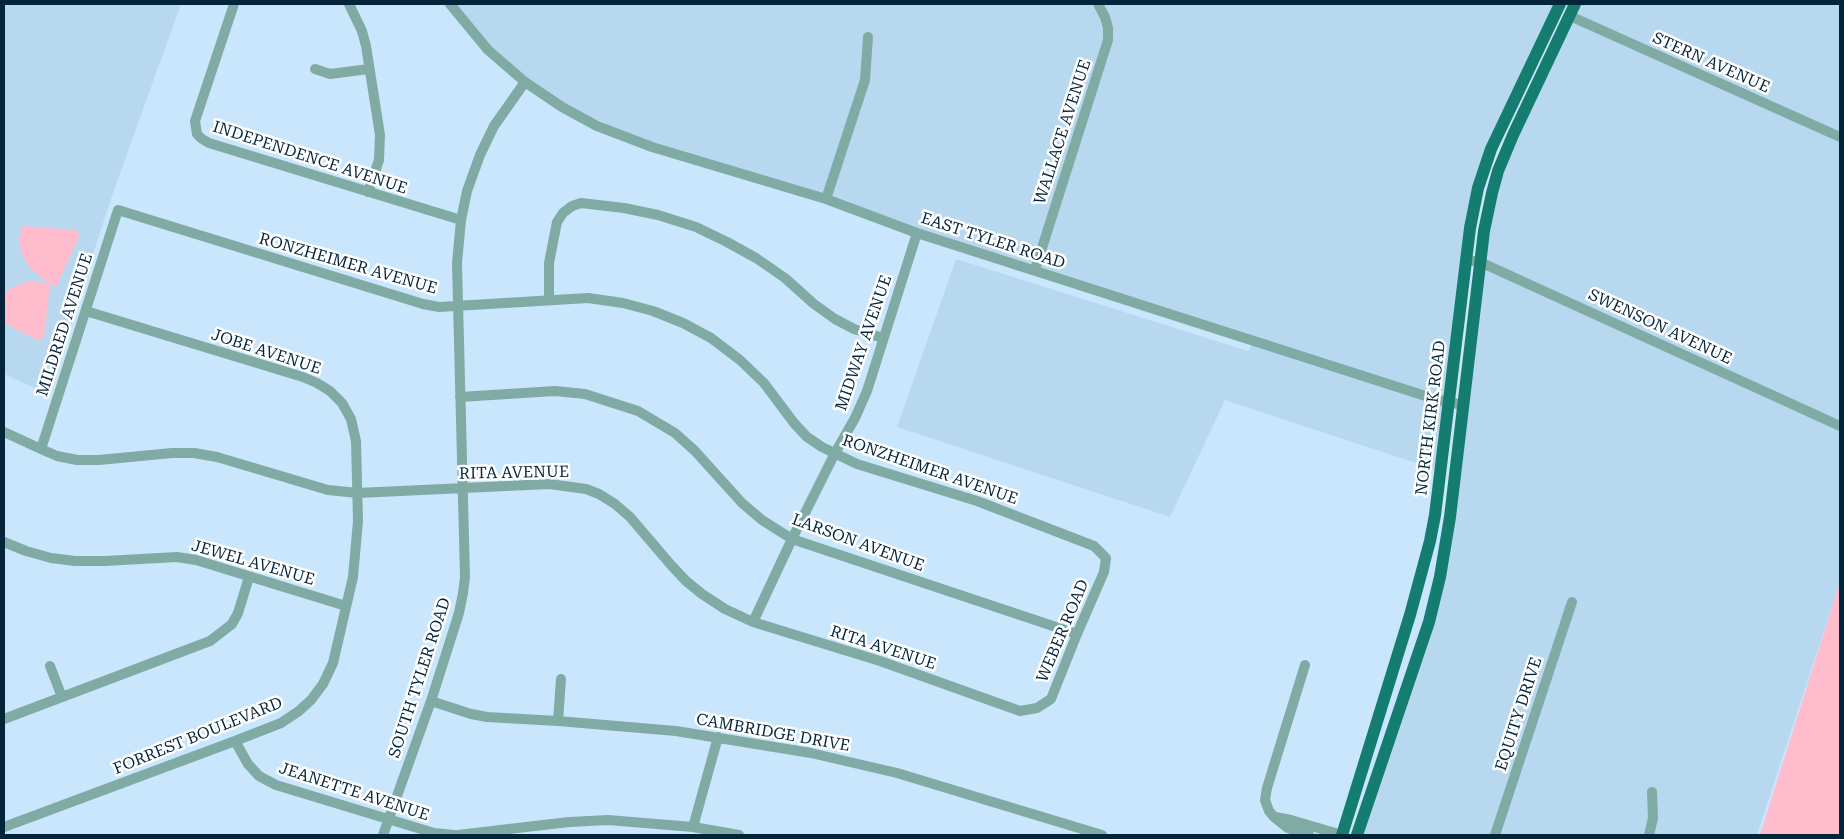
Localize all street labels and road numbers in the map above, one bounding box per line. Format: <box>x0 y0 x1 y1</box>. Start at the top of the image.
street label: STERN AVENUE <box>1649 29 1773 97</box>
street label: WALLACE AVENUE <box>1031 57 1095 207</box>
street label: INDEPENDENCE AVENUE <box>210 117 410 199</box>
street label: EAST TYLER ROAD <box>919 209 1067 273</box>
street label: RONZHEIMER AVENUE <box>257 229 439 299</box>
street label: MILDRED AVENUE <box>33 251 97 399</box>
street label: MIDWAY AVENUE <box>832 273 896 413</box>
street label: SWENSON AVENUE <box>1585 285 1735 369</box>
street label: JOBE AVENUE <box>209 325 323 379</box>
street label: NORTH KIRK ROAD <box>1412 339 1450 497</box>
street label: RONZHEIMER AVENUE <box>840 431 1020 509</box>
street label: RITA AVENUE <box>459 462 569 484</box>
street label: LARSON AVENUE <box>789 510 927 576</box>
street label: JEWEL AVENUE <box>189 536 317 590</box>
street label: WEBER ROAD <box>1033 577 1093 685</box>
street label: SOUTH TYLER ROAD <box>385 595 455 761</box>
street label: RITA AVENUE <box>828 622 938 674</box>
street label: EQUITY DRIVE <box>1492 655 1546 773</box>
street label: FORREST BOULEVARD <box>111 693 285 779</box>
street label: CAMBRIDGE DRIVE <box>695 710 851 756</box>
street label: JEANETTE AVENUE <box>276 759 432 825</box>

